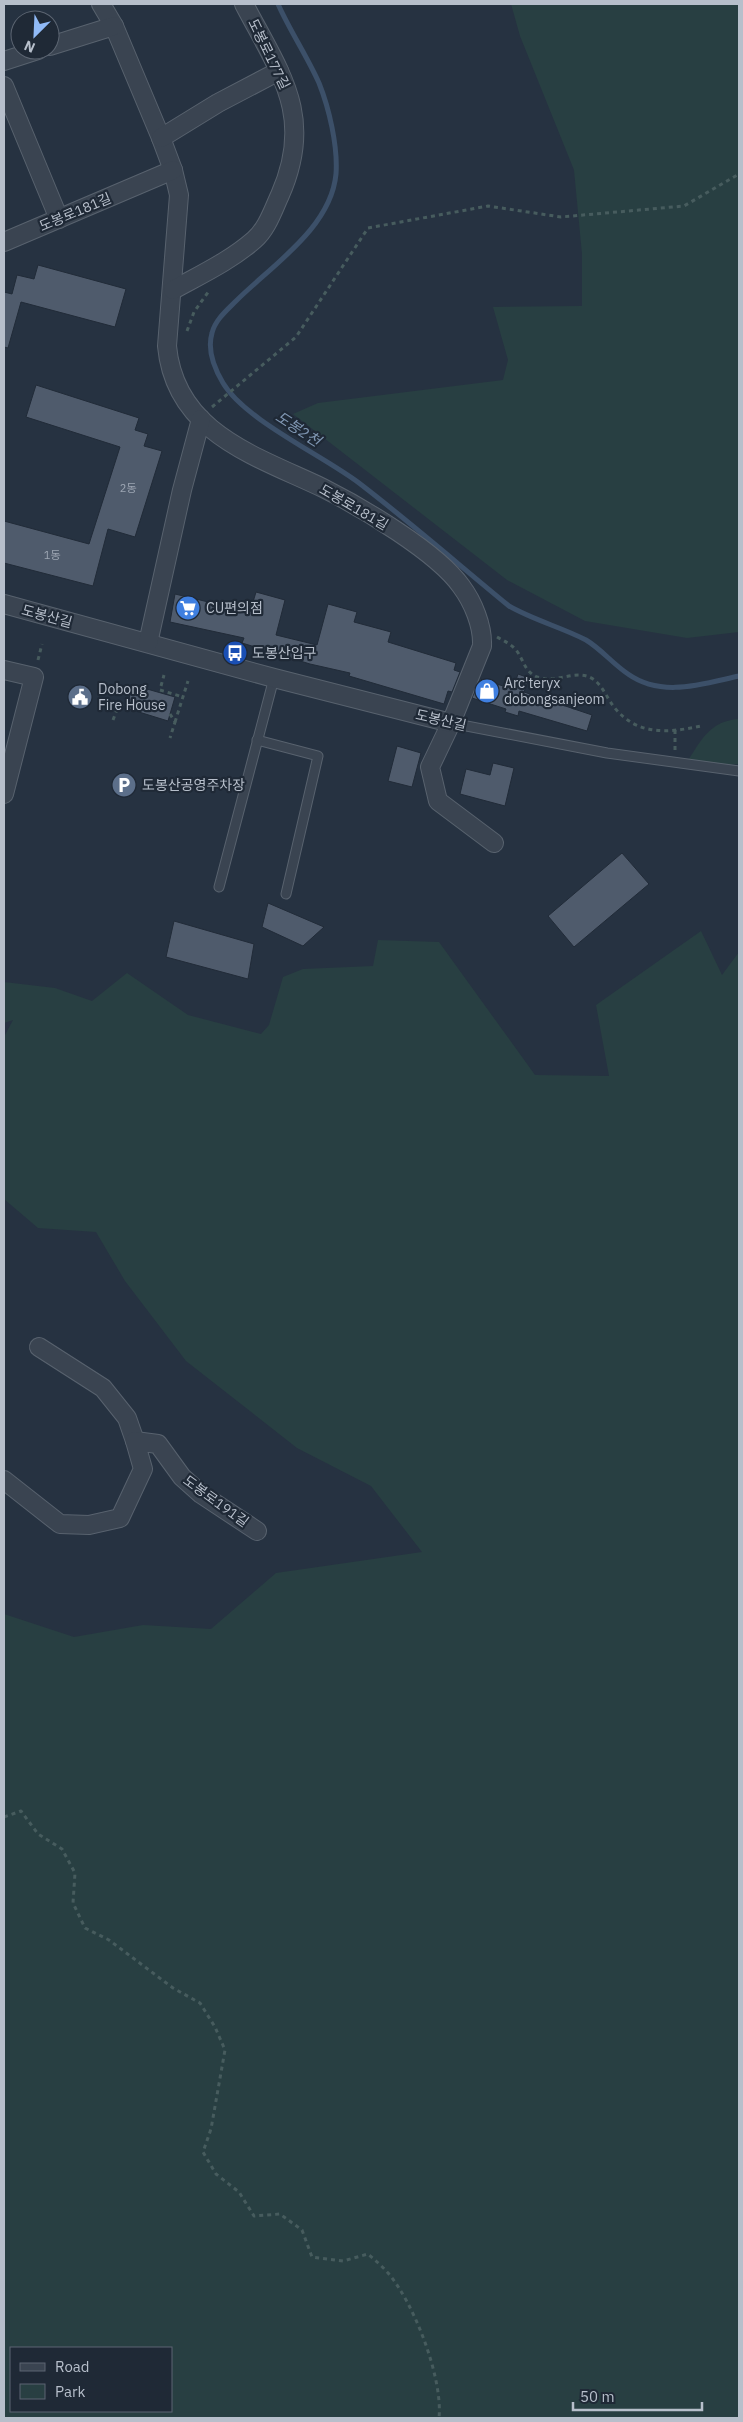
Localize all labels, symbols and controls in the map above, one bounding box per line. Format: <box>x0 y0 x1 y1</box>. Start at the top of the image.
north arrow <box>10 10 60 60</box>
street label: 도봉로177길 <box>244 16 294 92</box>
text: N <box>21 37 38 57</box>
street label: 도봉로181길 <box>36 189 114 235</box>
water label: 도봉2천 <box>272 407 326 451</box>
street label: 도봉로181길 <box>316 480 392 534</box>
house number: 2동 <box>120 481 136 495</box>
house number: 1동 <box>44 548 60 562</box>
supermarket icon: CU편의점 <box>175 595 201 621</box>
place label: CU편의점 <box>206 599 263 617</box>
street label: 도봉산길 <box>20 601 74 631</box>
bus stop icon: 도봉산입구 <box>222 640 248 666</box>
place label: 도봉산입구 <box>252 644 317 662</box>
place label: Arc'teryx dobongsanjeom <box>504 674 605 708</box>
shop icon: Arc'teryx dobongsanjeom <box>474 678 500 704</box>
place label: Dobong Fire House <box>98 680 166 714</box>
public building icon: Dobong Fire House <box>67 684 93 710</box>
street label: 도봉산길 <box>414 705 468 735</box>
parking icon: 도봉산공영주차장 <box>111 772 137 798</box>
place label: 도봉산공영주차장 <box>142 776 245 794</box>
street label: 도봉로191길 <box>180 1471 252 1531</box>
legend <box>10 2347 172 2412</box>
text: Road <box>55 2357 90 2376</box>
scale bar <box>573 2380 702 2412</box>
text: Park <box>55 2382 85 2401</box>
text: 50 m <box>580 2387 615 2406</box>

